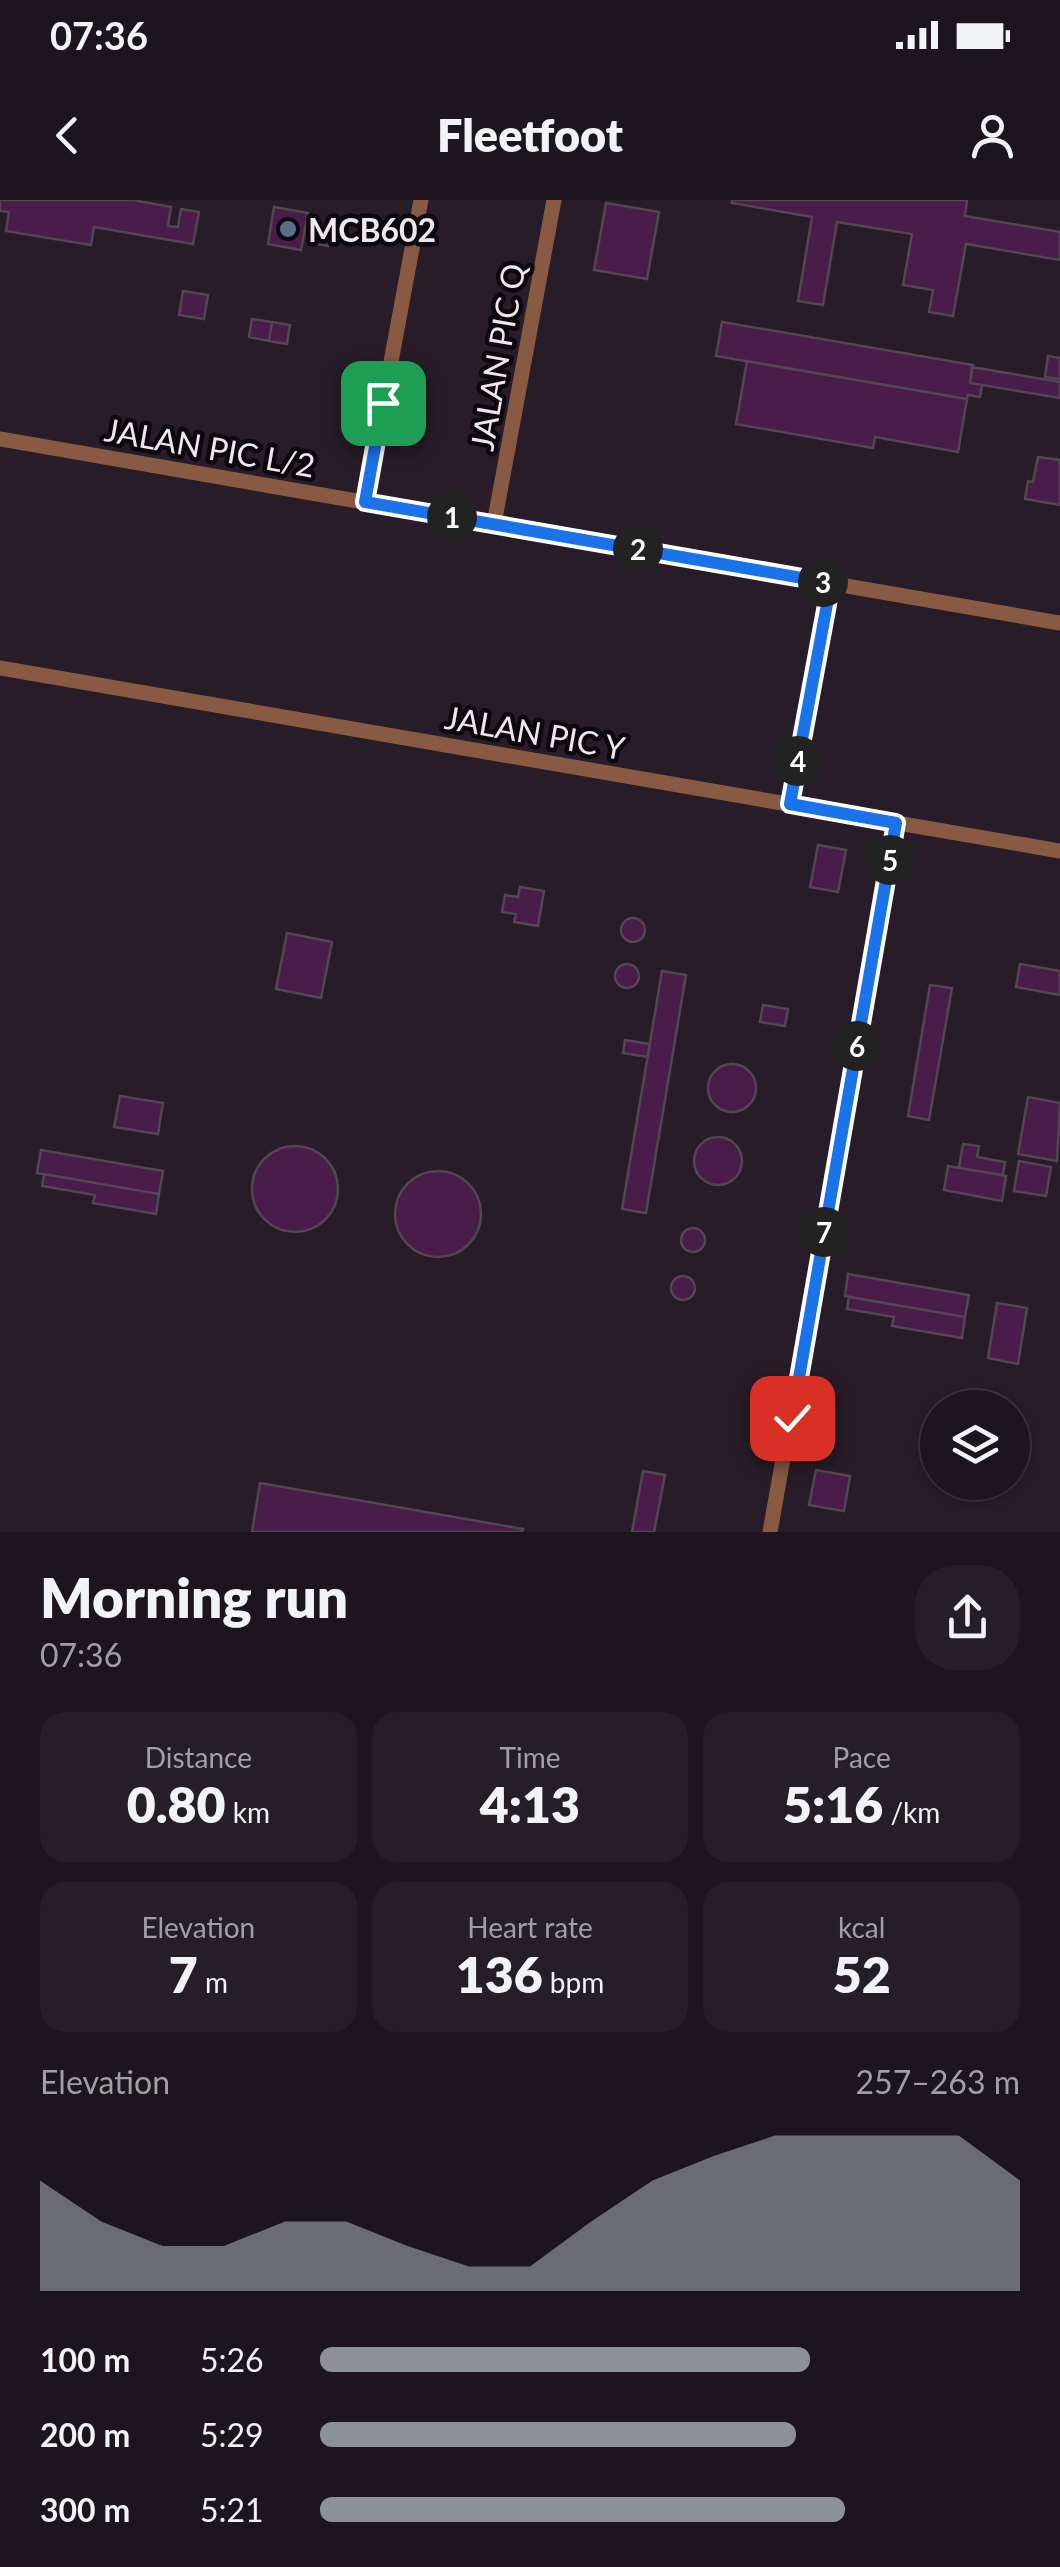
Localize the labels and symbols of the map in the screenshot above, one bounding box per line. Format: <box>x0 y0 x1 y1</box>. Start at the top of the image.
place label: MCB602 <box>308 210 436 249</box>
marker: MCB602 <box>277 218 299 240</box>
street label: JALAN PIC Q <box>461 260 533 453</box>
pin <box>341 361 426 446</box>
street label: JALAN PIC L/2 <box>102 409 318 485</box>
pin: 1 <box>427 492 477 542</box>
pin: 2 <box>613 524 663 574</box>
pin: 3 <box>798 557 848 607</box>
street label: JALAN PIC Y <box>442 697 628 767</box>
pin: 4 <box>773 736 823 786</box>
pin: 5 <box>865 835 915 885</box>
pin: 6 <box>832 1021 882 1071</box>
pin: 7 <box>799 1207 849 1257</box>
pin <box>750 1376 835 1461</box>

